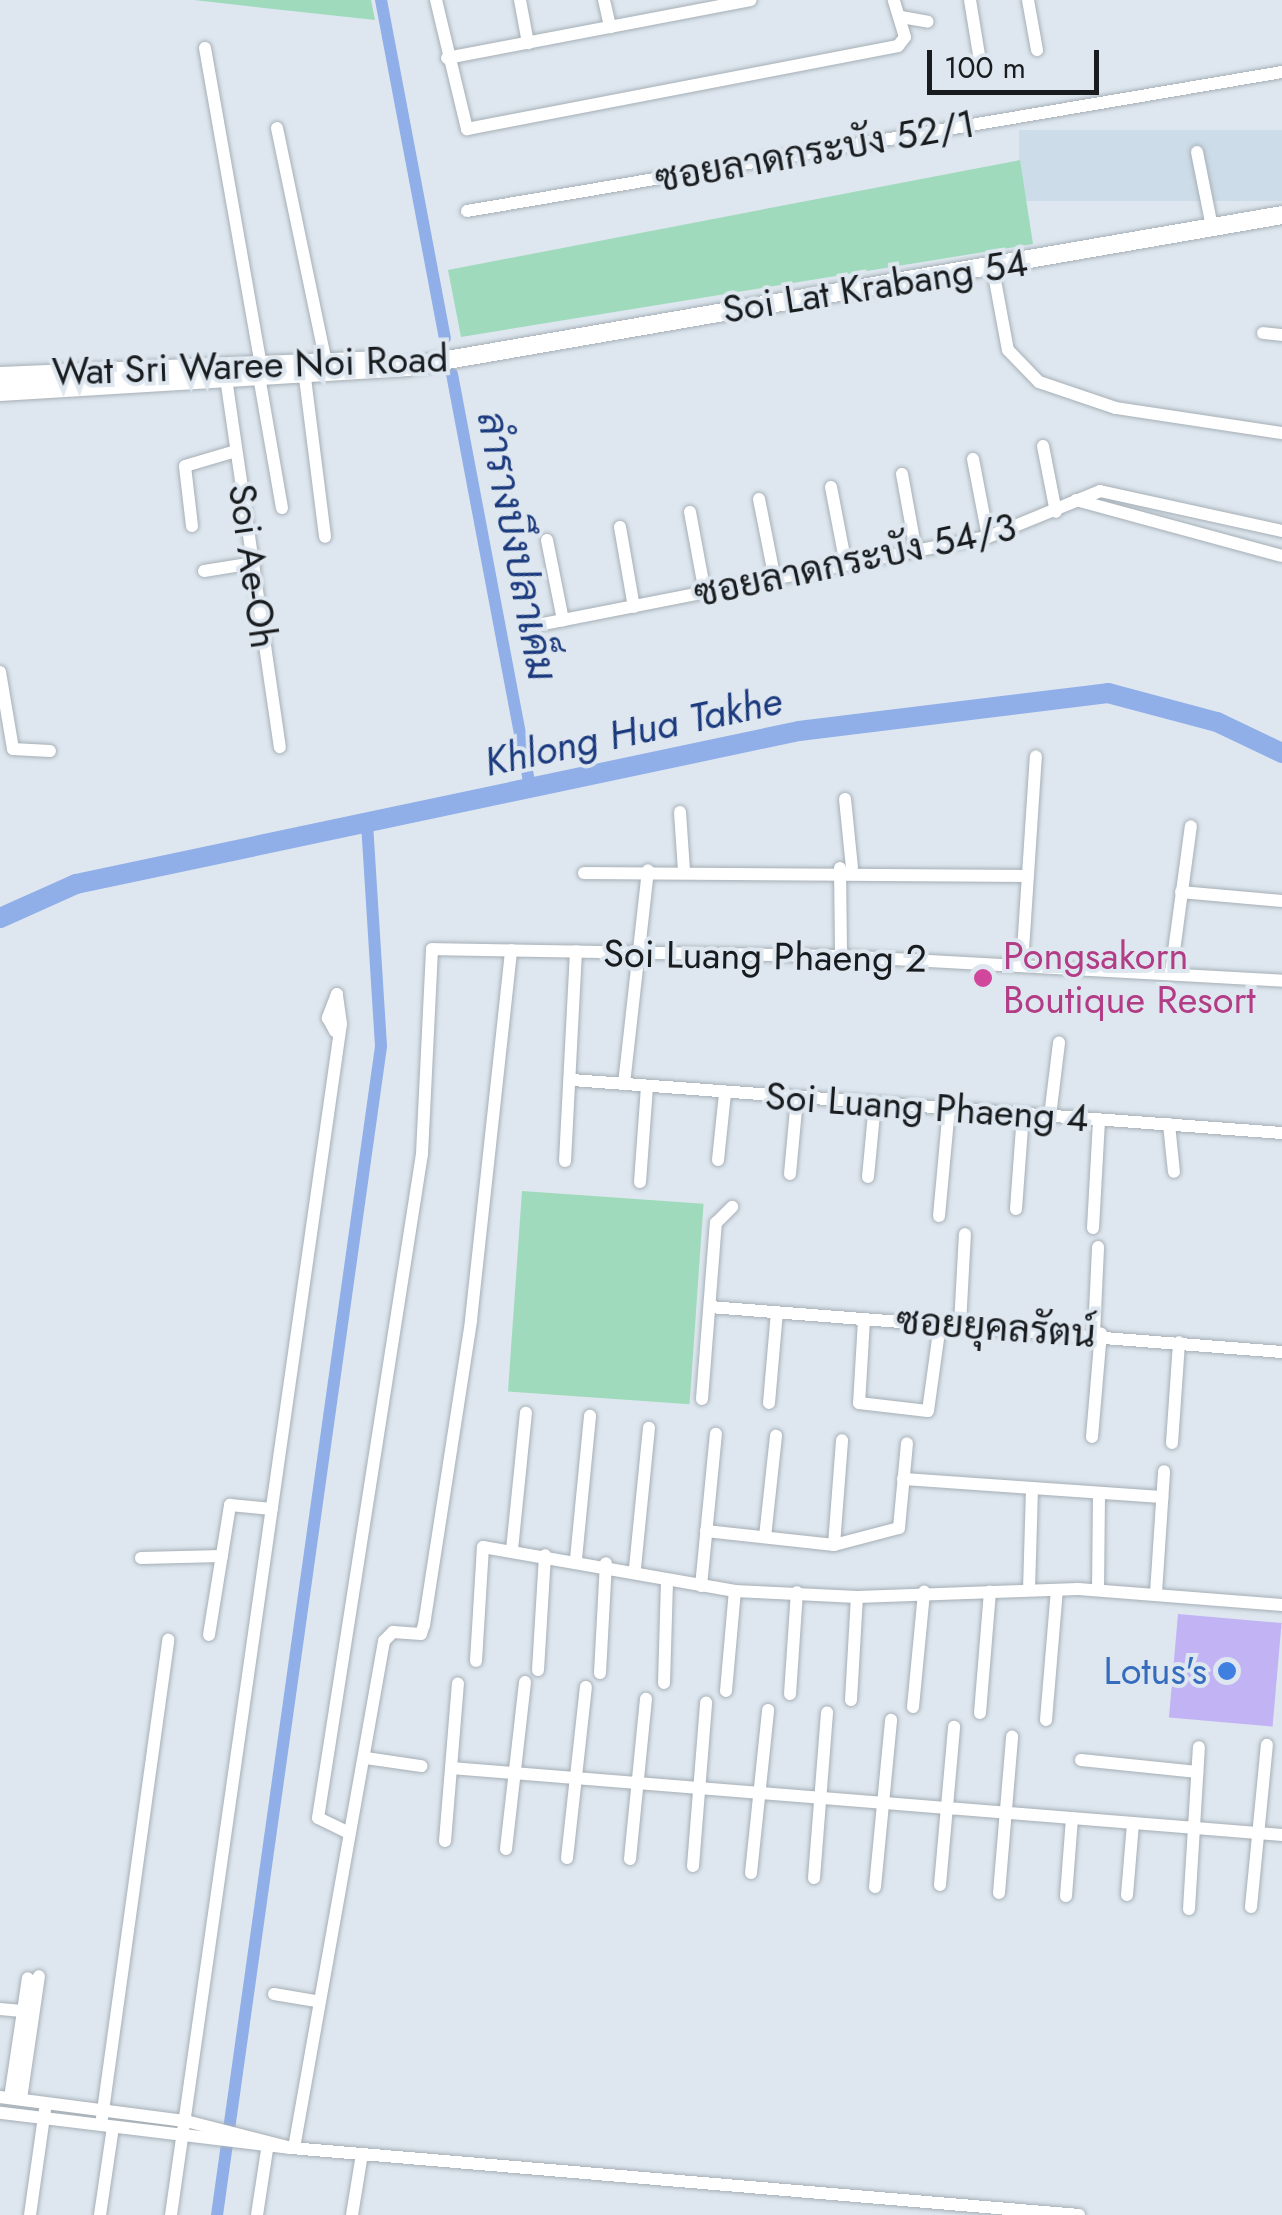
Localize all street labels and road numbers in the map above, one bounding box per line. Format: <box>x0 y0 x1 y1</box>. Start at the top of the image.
street label: ซอยลาดกระบัง 52/1 <box>652 100 978 202</box>
street label: Soi Lat Krabang 54 <box>719 239 1031 333</box>
street label: Wat Sri Waree Noi Road <box>51 335 449 395</box>
street label: Soi Ae-Oh <box>219 481 287 651</box>
street label: ซอยลาดกระบัง 54/3 <box>690 504 1020 616</box>
street label: Soi Luang Phaeng 2 <box>603 930 927 982</box>
street label: Soi Luang Phaeng 4 <box>764 1073 1090 1141</box>
street label: ซอยยุคลรัตน์ <box>895 1297 1097 1357</box>

